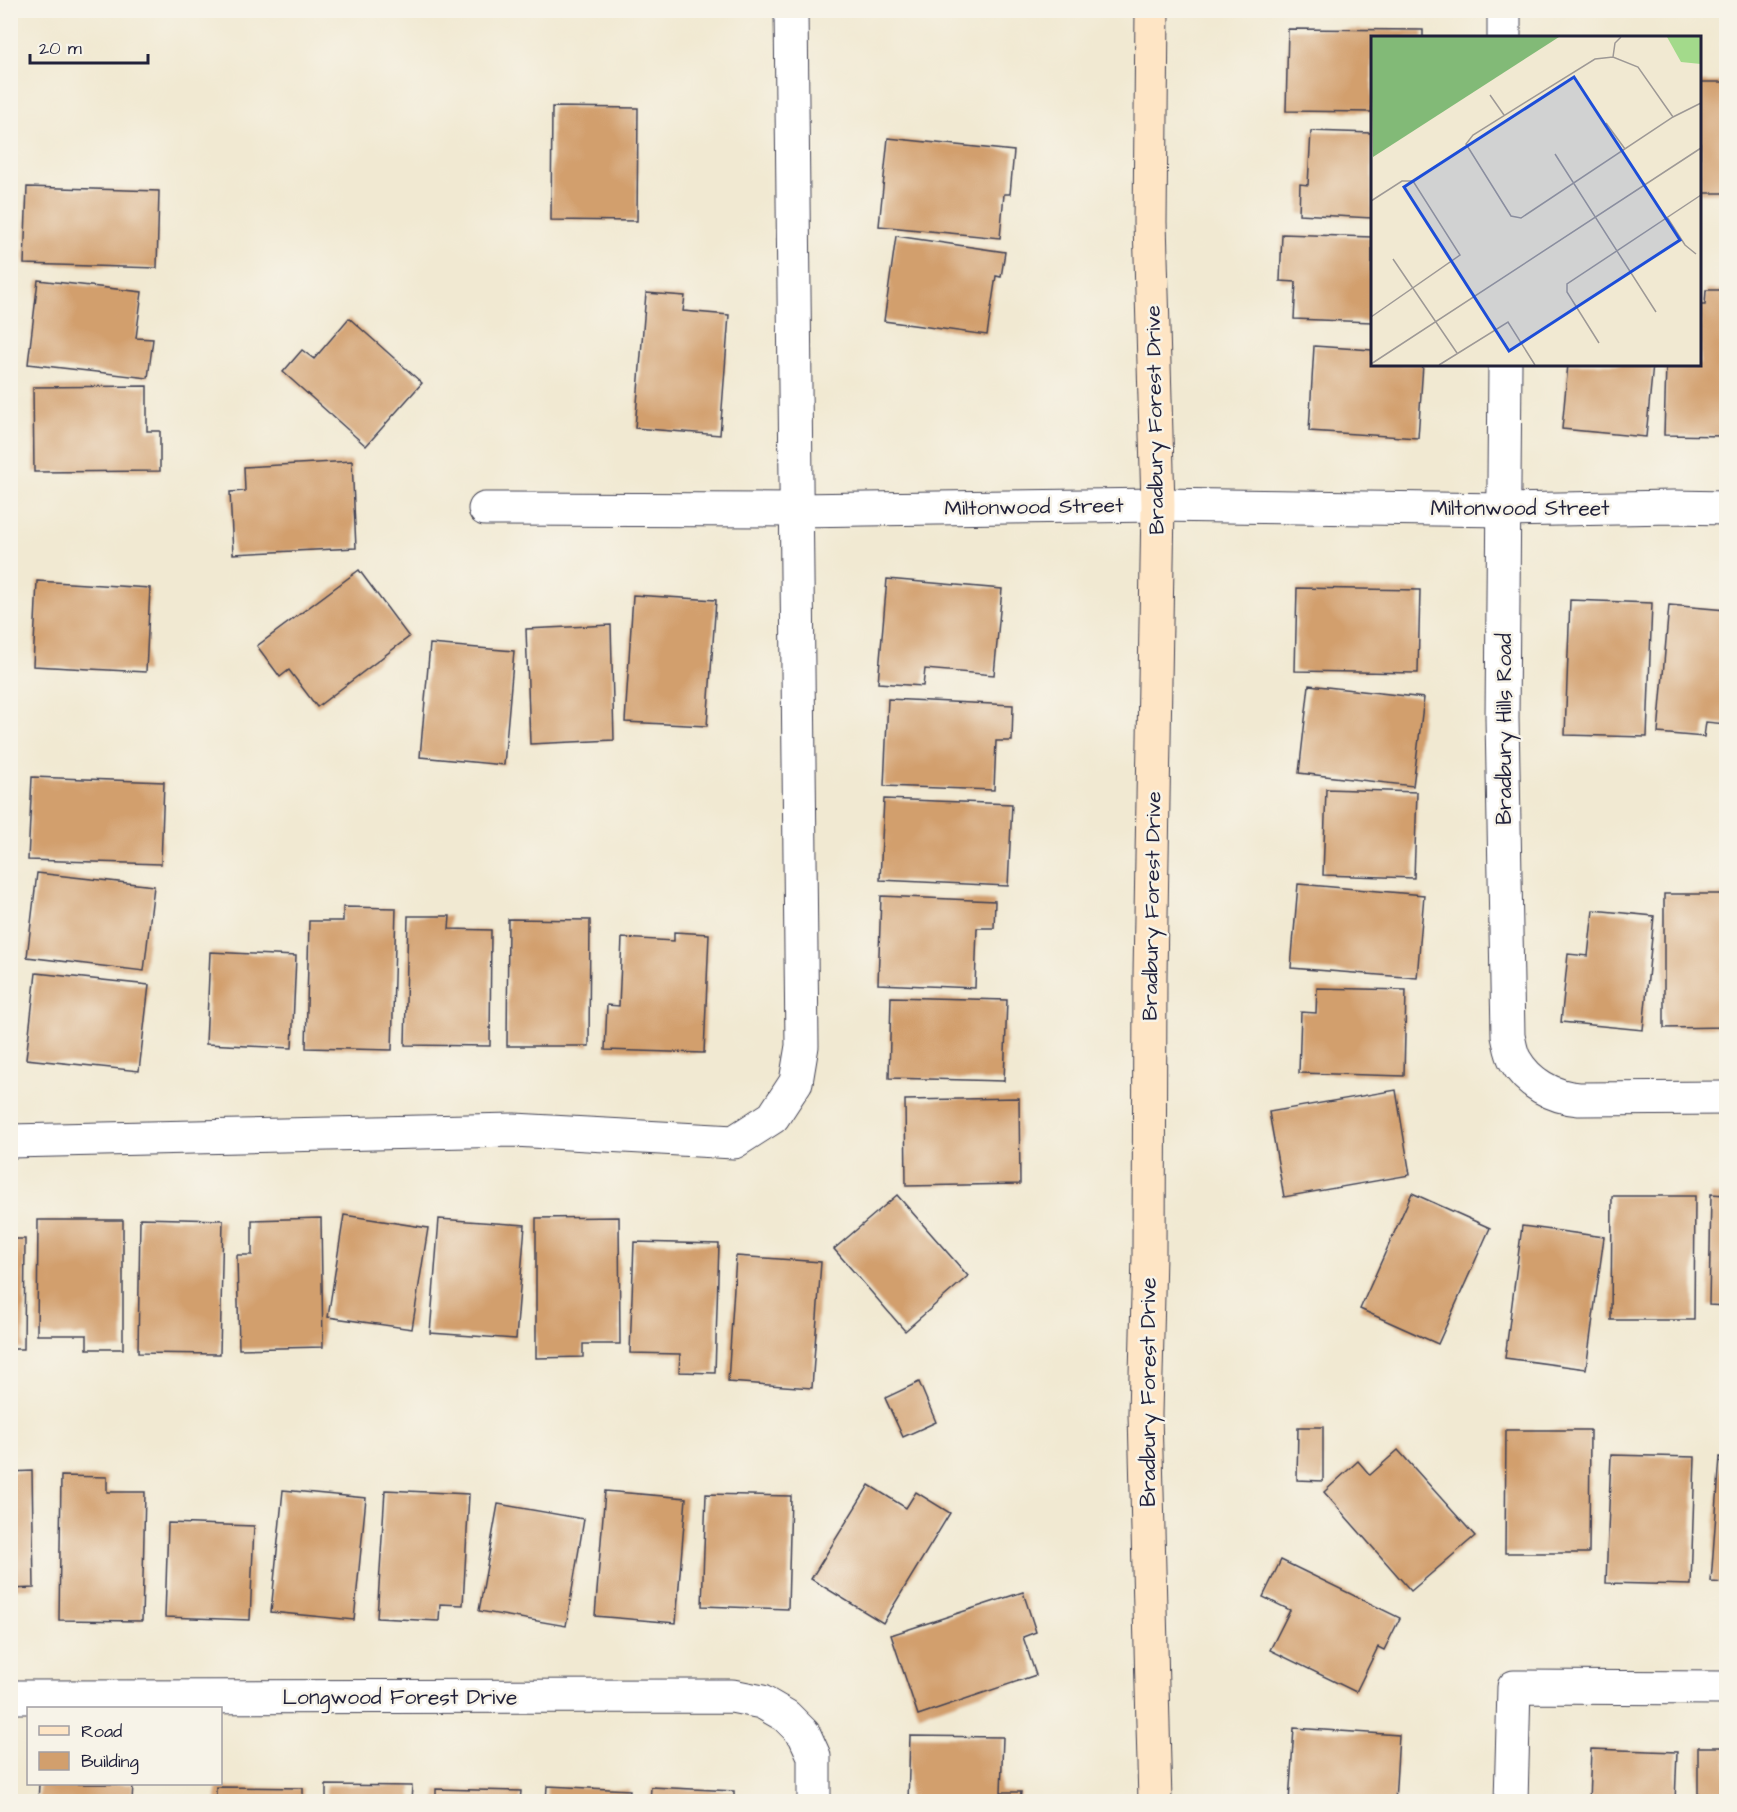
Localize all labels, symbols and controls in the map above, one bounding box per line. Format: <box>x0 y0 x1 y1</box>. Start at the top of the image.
scale bar <box>30 27 148 65</box>
text: 20 m <box>39 36 82 61</box>
inset map <box>1371 36 1701 366</box>
street label: Bradbury Forest Drive <box>1139 305 1173 535</box>
street label: Miltonwood Street <box>944 491 1124 523</box>
street label: Miltonwood Street <box>1430 494 1610 523</box>
street label: Bradbury Hills Road <box>1490 633 1521 825</box>
street label: Bradbury Forest Drive <box>1136 791 1170 1021</box>
street label: Bradbury Forest Drive <box>1134 1277 1165 1507</box>
street label: Longwood Forest Drive <box>283 1683 517 1714</box>
legend <box>27 1707 222 1785</box>
text: Road <box>81 1719 122 1744</box>
text: Building <box>81 1749 139 1775</box>

